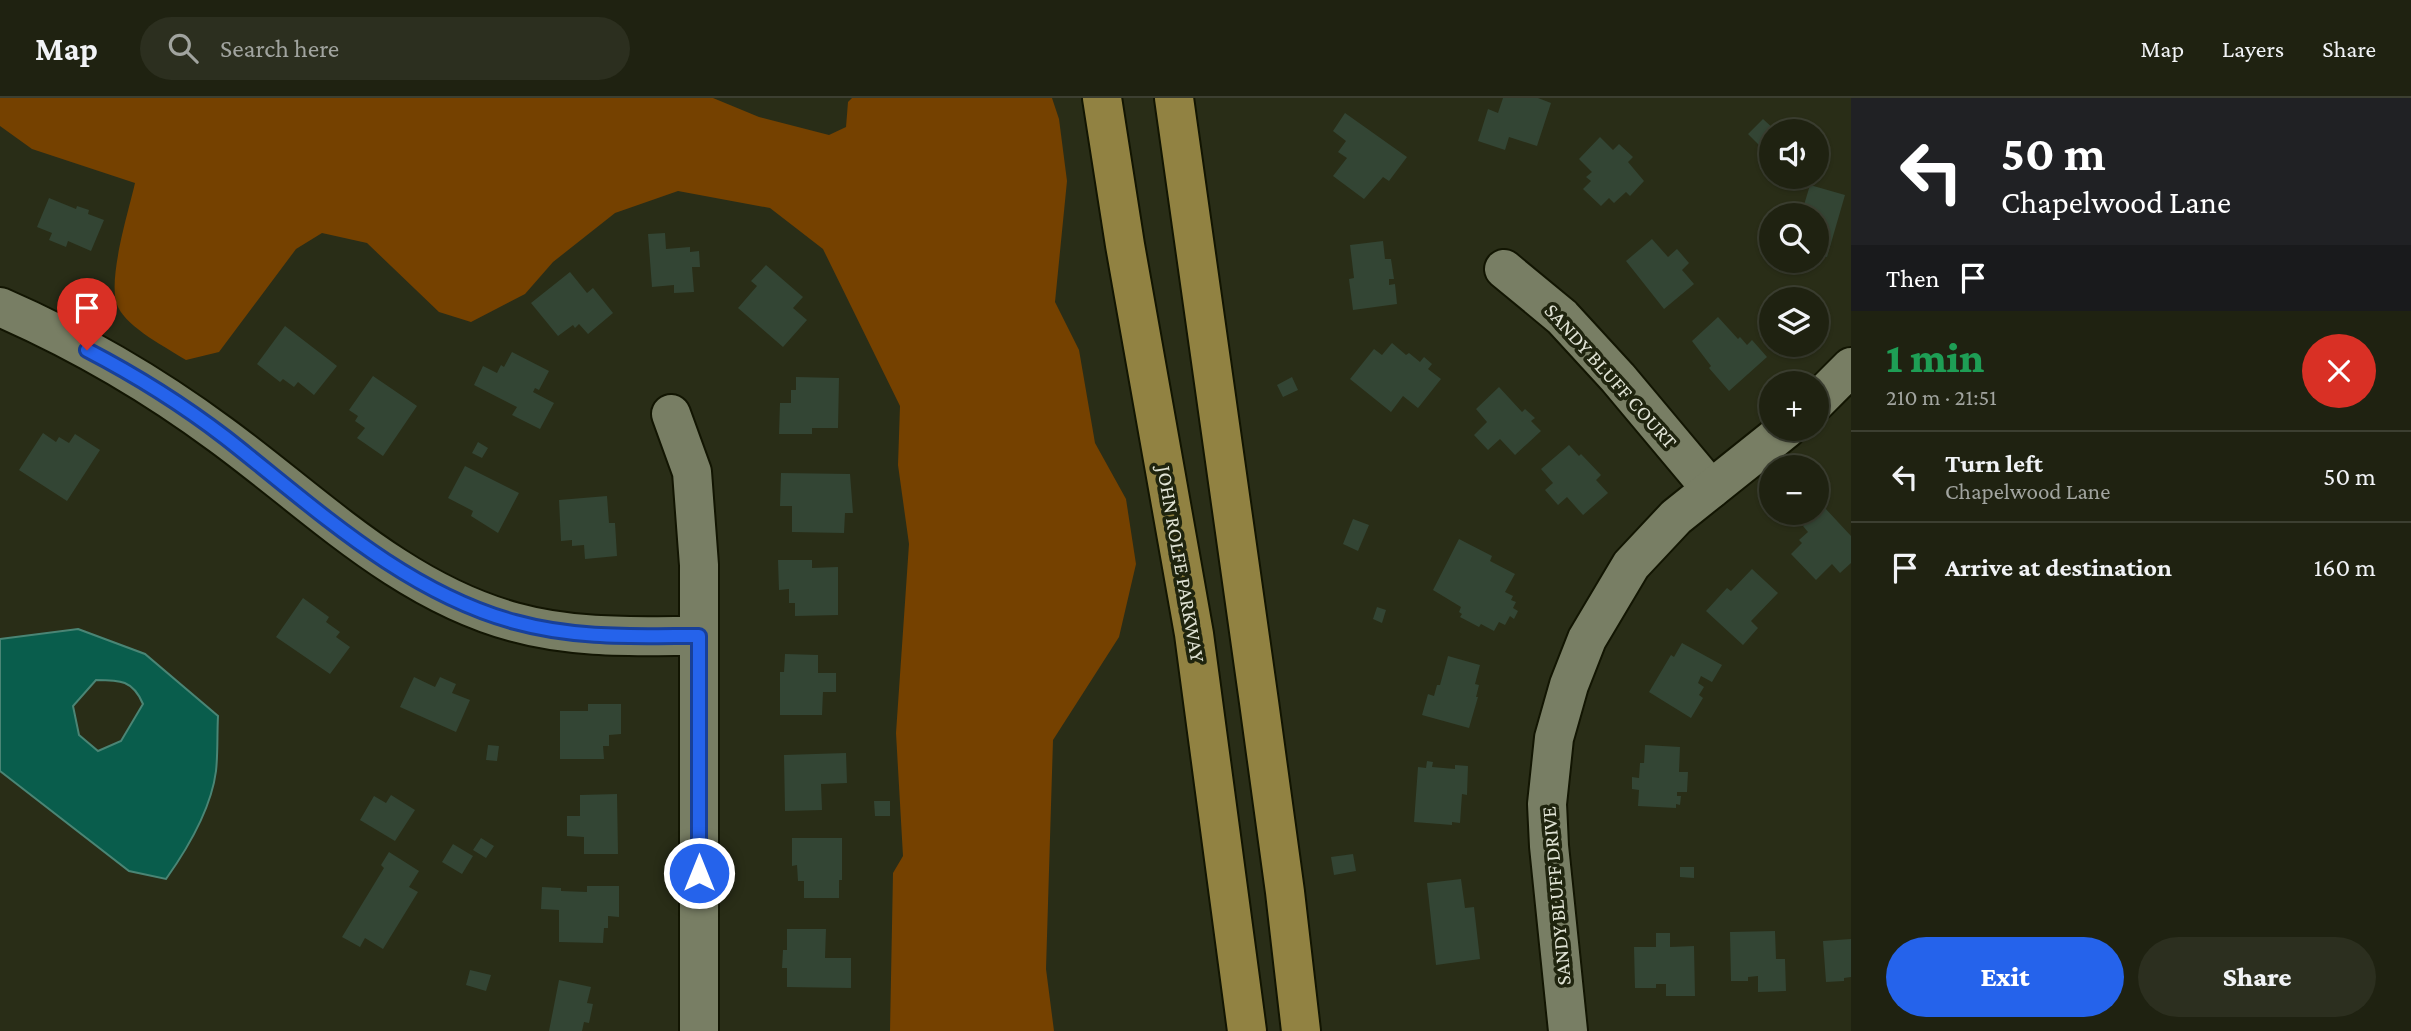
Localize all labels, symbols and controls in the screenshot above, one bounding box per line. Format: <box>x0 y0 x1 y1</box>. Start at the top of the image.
search box <box>140 17 630 80</box>
icon: search <box>164 29 202 67</box>
text: Map <box>35 30 98 67</box>
text: Search here <box>220 34 339 63</box>
text: Map <box>2140 35 2184 62</box>
text: Layers <box>2222 35 2284 62</box>
text: Share <box>2322 35 2376 62</box>
map controls <box>1759 119 1829 525</box>
button: sound <box>1759 119 1829 189</box>
icon: left <box>1886 126 1977 217</box>
text: 50 m <box>2001 126 2106 181</box>
text: Chapelwood Lane <box>2001 184 2231 220</box>
button: search <box>1759 203 1829 273</box>
icon: arrive <box>1954 259 1992 297</box>
text: Then <box>1886 264 1940 293</box>
pin <box>57 278 117 350</box>
button: layers <box>1759 287 1829 357</box>
icon: arrive <box>68 289 106 327</box>
street label: SANDY BLUFF COURT <box>1540 299 1683 454</box>
text: 1 min <box>1886 334 1984 381</box>
button: close <box>2302 334 2376 408</box>
button: + <box>1759 371 1829 441</box>
text: 210 m · 21:51 <box>1886 384 1997 410</box>
text: Turn left <box>1945 449 2043 478</box>
button: − <box>1759 455 1829 525</box>
icon: left <box>1886 458 1924 496</box>
street label: JOHN ROLFE PARKWAY <box>1152 462 1210 665</box>
text: 50 m <box>2323 462 2376 491</box>
text: Chapelwood Lane <box>1945 478 2110 504</box>
icon: arrive <box>1886 549 1924 587</box>
text: Arrive at destination <box>1945 553 2172 582</box>
text: 160 m <box>2314 553 2376 582</box>
street label: SANDY BLUFF DRIVE <box>1536 806 1576 986</box>
position arrow <box>662 836 736 910</box>
button: Exit <box>1886 937 2124 1017</box>
button: Share <box>2138 937 2376 1017</box>

